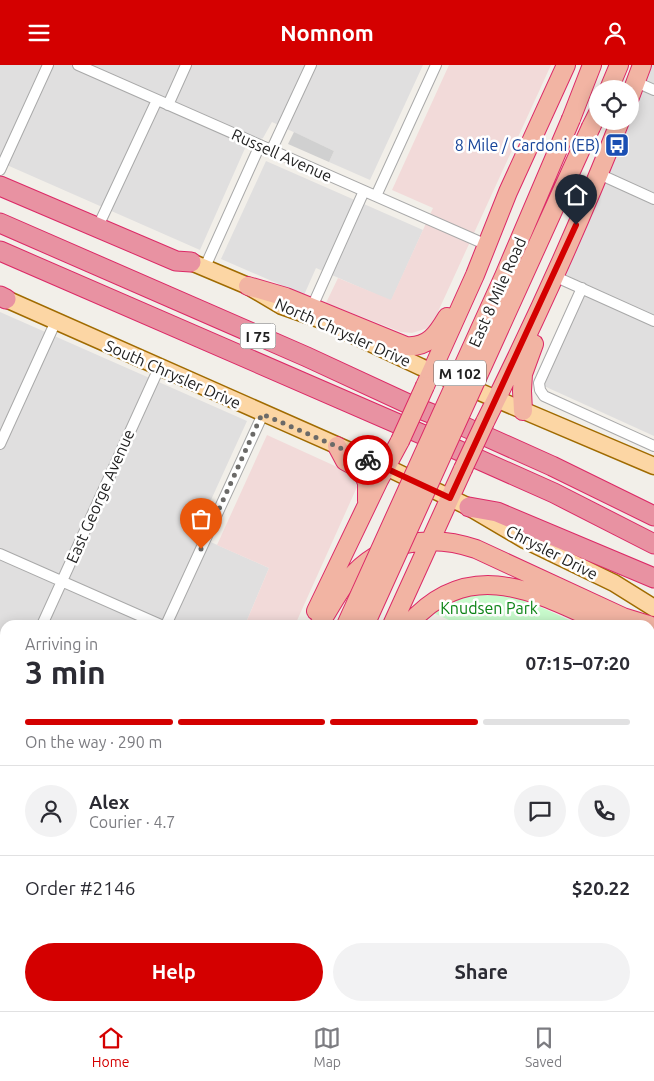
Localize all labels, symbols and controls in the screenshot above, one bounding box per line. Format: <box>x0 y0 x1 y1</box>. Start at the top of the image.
icon: menu <box>25 19 53 47</box>
icon: person <box>601 19 629 47</box>
text: Nomnom <box>280 20 374 45</box>
map controls <box>589 80 639 130</box>
button: locate <box>589 80 639 130</box>
street label: Russell Avenue <box>229 125 335 185</box>
bus stop icon: 8 Mile / Cardoni (EB) <box>604 132 630 158</box>
place label: 8 Mile / Cardoni (EB) <box>455 136 600 155</box>
pin <box>555 174 597 225</box>
icon: home <box>562 181 590 209</box>
street label: East 8 Mile Road <box>465 234 529 350</box>
street label: North Chrysler Drive <box>272 294 414 370</box>
road number: I 75 <box>240 323 276 349</box>
street label: South Chrysler Drive <box>102 336 244 412</box>
road number: M 102 <box>434 361 486 385</box>
street label: East George Avenue <box>62 426 138 566</box>
courier <box>343 435 393 485</box>
icon: bike <box>354 446 382 474</box>
pin <box>180 498 222 549</box>
icon: bag <box>187 505 215 533</box>
street label: Chrysler Drive <box>503 521 601 583</box>
park label: Knudsen Park <box>440 599 538 617</box>
text: Arriving in <box>25 635 98 653</box>
text: 07:15–07:20 <box>525 652 630 674</box>
text: 3 min <box>25 654 106 690</box>
text: On the way · 290 m <box>25 733 162 751</box>
button: person <box>25 785 77 837</box>
button: chat <box>514 785 566 837</box>
button: phone <box>578 785 630 837</box>
text: Alex <box>89 791 129 813</box>
text: Courier · 4.7 <box>89 813 175 831</box>
text: Order #2146 <box>25 877 135 899</box>
text: $20.22 <box>572 877 630 899</box>
button: Help <box>25 943 323 1001</box>
button: Share <box>333 943 630 1001</box>
tab: Home <box>92 1024 130 1070</box>
tab: Map <box>313 1024 341 1070</box>
tab: Saved <box>525 1024 562 1070</box>

